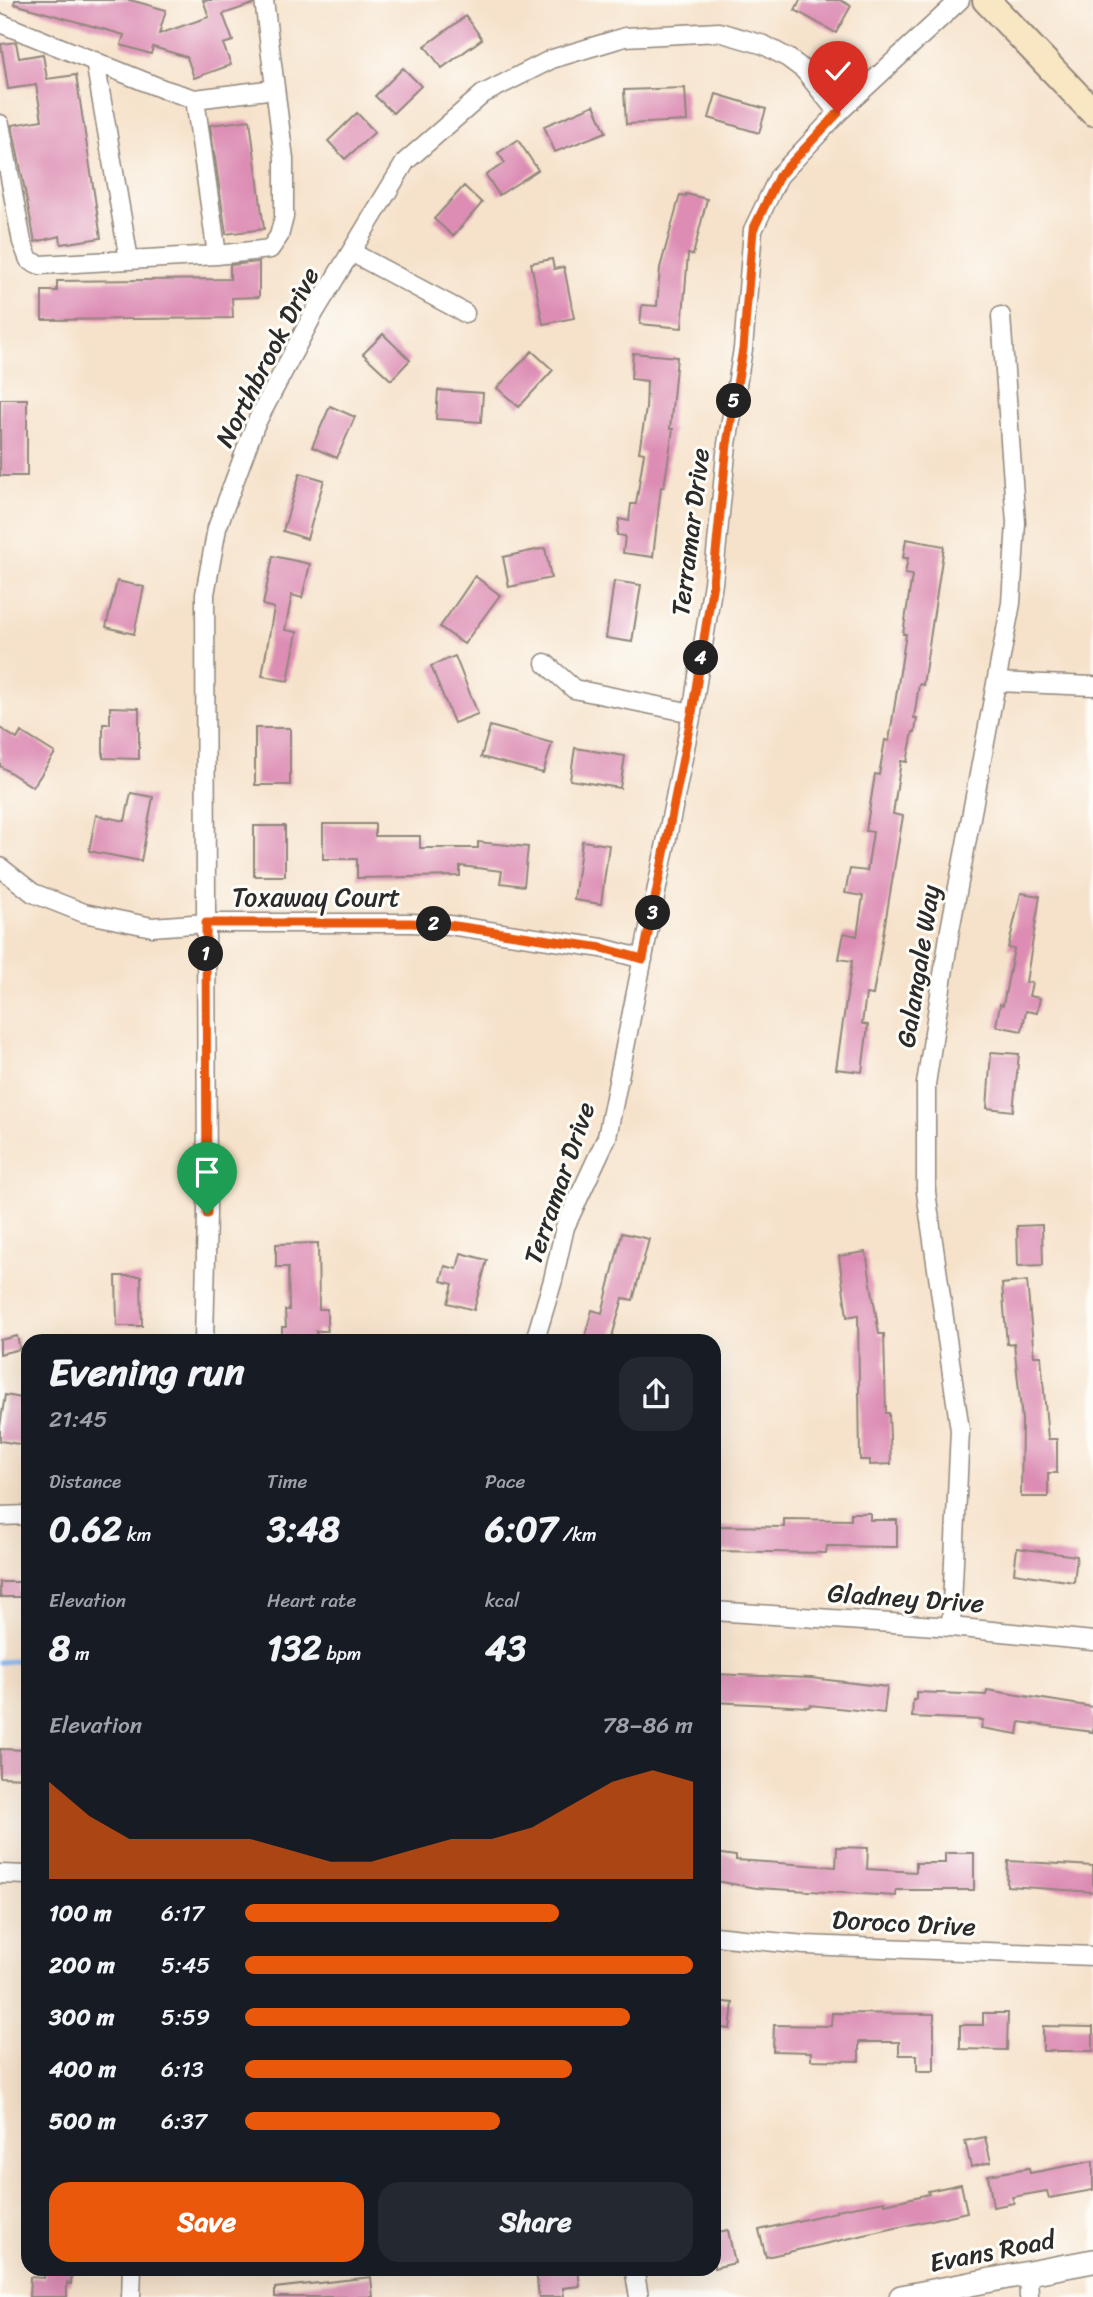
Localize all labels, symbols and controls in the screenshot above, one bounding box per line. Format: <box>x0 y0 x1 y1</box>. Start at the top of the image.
pin <box>808 41 868 113</box>
icon: check <box>819 52 857 90</box>
street label: Northbrook Drive <box>202 259 332 455</box>
pin: 5 <box>716 384 752 418</box>
text: 5 <box>728 384 739 417</box>
street label: Terramar Drive <box>657 445 723 619</box>
pin: 4 <box>684 640 718 676</box>
text: 4 <box>695 641 706 674</box>
street label: Toxaway Court <box>232 874 400 920</box>
street label: Galangale Way <box>882 881 954 1051</box>
pin: 3 <box>636 895 670 930</box>
text: 3 <box>647 896 658 929</box>
pin: 2 <box>416 906 452 942</box>
text: 2 <box>428 907 439 940</box>
pin: 1 <box>188 936 224 972</box>
text: 1 <box>201 937 210 970</box>
street label: Terramar Drive <box>510 1096 608 1270</box>
pin <box>177 1142 237 1214</box>
icon: arrive <box>188 1153 226 1191</box>
text: Evening run <box>49 1339 245 1406</box>
button: share <box>619 1357 693 1431</box>
text: 21:45 <box>49 1399 108 1440</box>
text: Distance <box>49 1465 121 1498</box>
text: Time <box>267 1465 307 1498</box>
text: Pace <box>485 1465 525 1498</box>
text: 0.62 <box>49 1498 122 1560</box>
text: 3:48 <box>267 1498 340 1560</box>
text: 6:07 <box>485 1498 558 1560</box>
text: km <box>122 1518 151 1551</box>
text: /km <box>558 1518 597 1551</box>
street label: Gladney Drive <box>826 1570 986 1626</box>
text: Elevation <box>49 1584 126 1617</box>
text: Heart rate <box>267 1584 356 1617</box>
text: kcal <box>485 1584 520 1617</box>
text: 8 <box>49 1617 70 1679</box>
text: 132 <box>267 1617 321 1679</box>
text: 43 <box>485 1617 526 1679</box>
text: m <box>70 1637 90 1670</box>
text: bpm <box>321 1637 361 1670</box>
text: Elevation <box>49 1705 142 1746</box>
text: 78–86 m <box>602 1705 693 1746</box>
text: 100 m <box>49 1893 112 1934</box>
text: 6:17 <box>161 1893 204 1934</box>
street label: Doroco Drive <box>831 1896 977 1950</box>
text: 200 m <box>49 1945 115 1986</box>
text: 5:45 <box>161 1945 210 1986</box>
text: 300 m <box>49 1997 114 2038</box>
text: 5:59 <box>161 1997 210 2038</box>
text: 400 m <box>49 2049 116 2090</box>
text: 6:13 <box>161 2049 204 2090</box>
text: 500 m <box>49 2101 116 2142</box>
text: 6:37 <box>161 2101 207 2142</box>
button: Save <box>49 2182 364 2262</box>
button: Share <box>378 2182 693 2262</box>
street label: Evans Road <box>925 2216 1061 2286</box>

